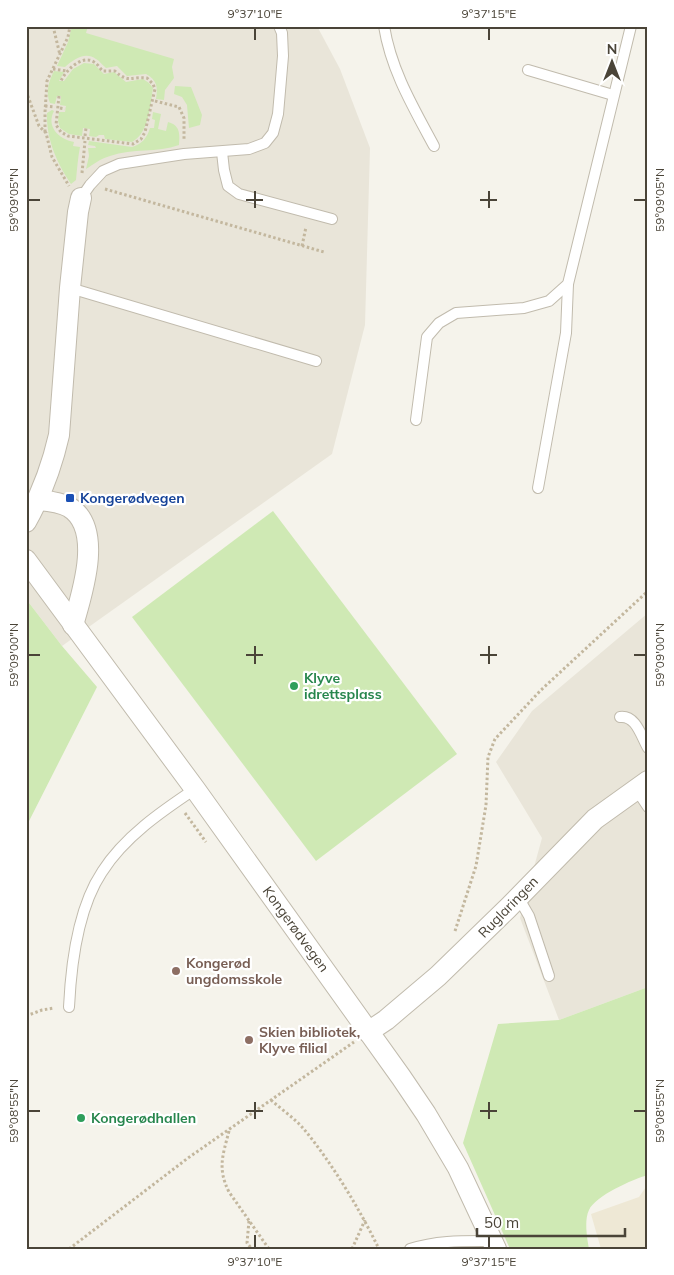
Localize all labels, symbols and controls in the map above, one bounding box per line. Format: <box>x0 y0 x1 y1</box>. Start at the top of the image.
text: 9°37'10"E <box>228 6 282 21</box>
text: 9°37'15"E <box>462 6 516 21</box>
north arrow <box>586 38 636 88</box>
text: N <box>607 40 617 58</box>
text: 59°09'05"N <box>6 168 21 232</box>
text: 59°09'05"N <box>652 168 667 232</box>
place label: Kongerødvegen <box>80 489 185 507</box>
marker: Kongerødvegen <box>64 492 76 504</box>
text: 59°09'00"N <box>6 623 21 687</box>
text: 59°09'00"N <box>652 623 667 687</box>
place label: Klyve idrettsplass <box>304 669 382 703</box>
marker: Klyve idrettsplass <box>288 680 300 692</box>
street label: Ruglaringen <box>474 872 542 942</box>
street label: Kongerødvegen <box>259 883 333 975</box>
place label: Kongerød ungdomsskole <box>186 954 283 988</box>
marker: Kongerød ungdomsskole <box>170 965 182 977</box>
place label: Skien bibliotek, Klyve filial <box>259 1023 360 1057</box>
marker: Skien bibliotek, Klyve filial <box>243 1034 255 1046</box>
text: 59°08'55"N <box>6 1079 21 1143</box>
text: 59°08'55"N <box>652 1079 667 1143</box>
place label: Kongerødhallen <box>91 1109 196 1127</box>
marker: Kongerødhallen <box>75 1112 87 1124</box>
scale bar <box>477 1205 624 1237</box>
text: 50 m <box>484 1213 519 1232</box>
text: 9°37'10"E <box>228 1254 282 1269</box>
text: 9°37'15"E <box>462 1254 516 1269</box>

